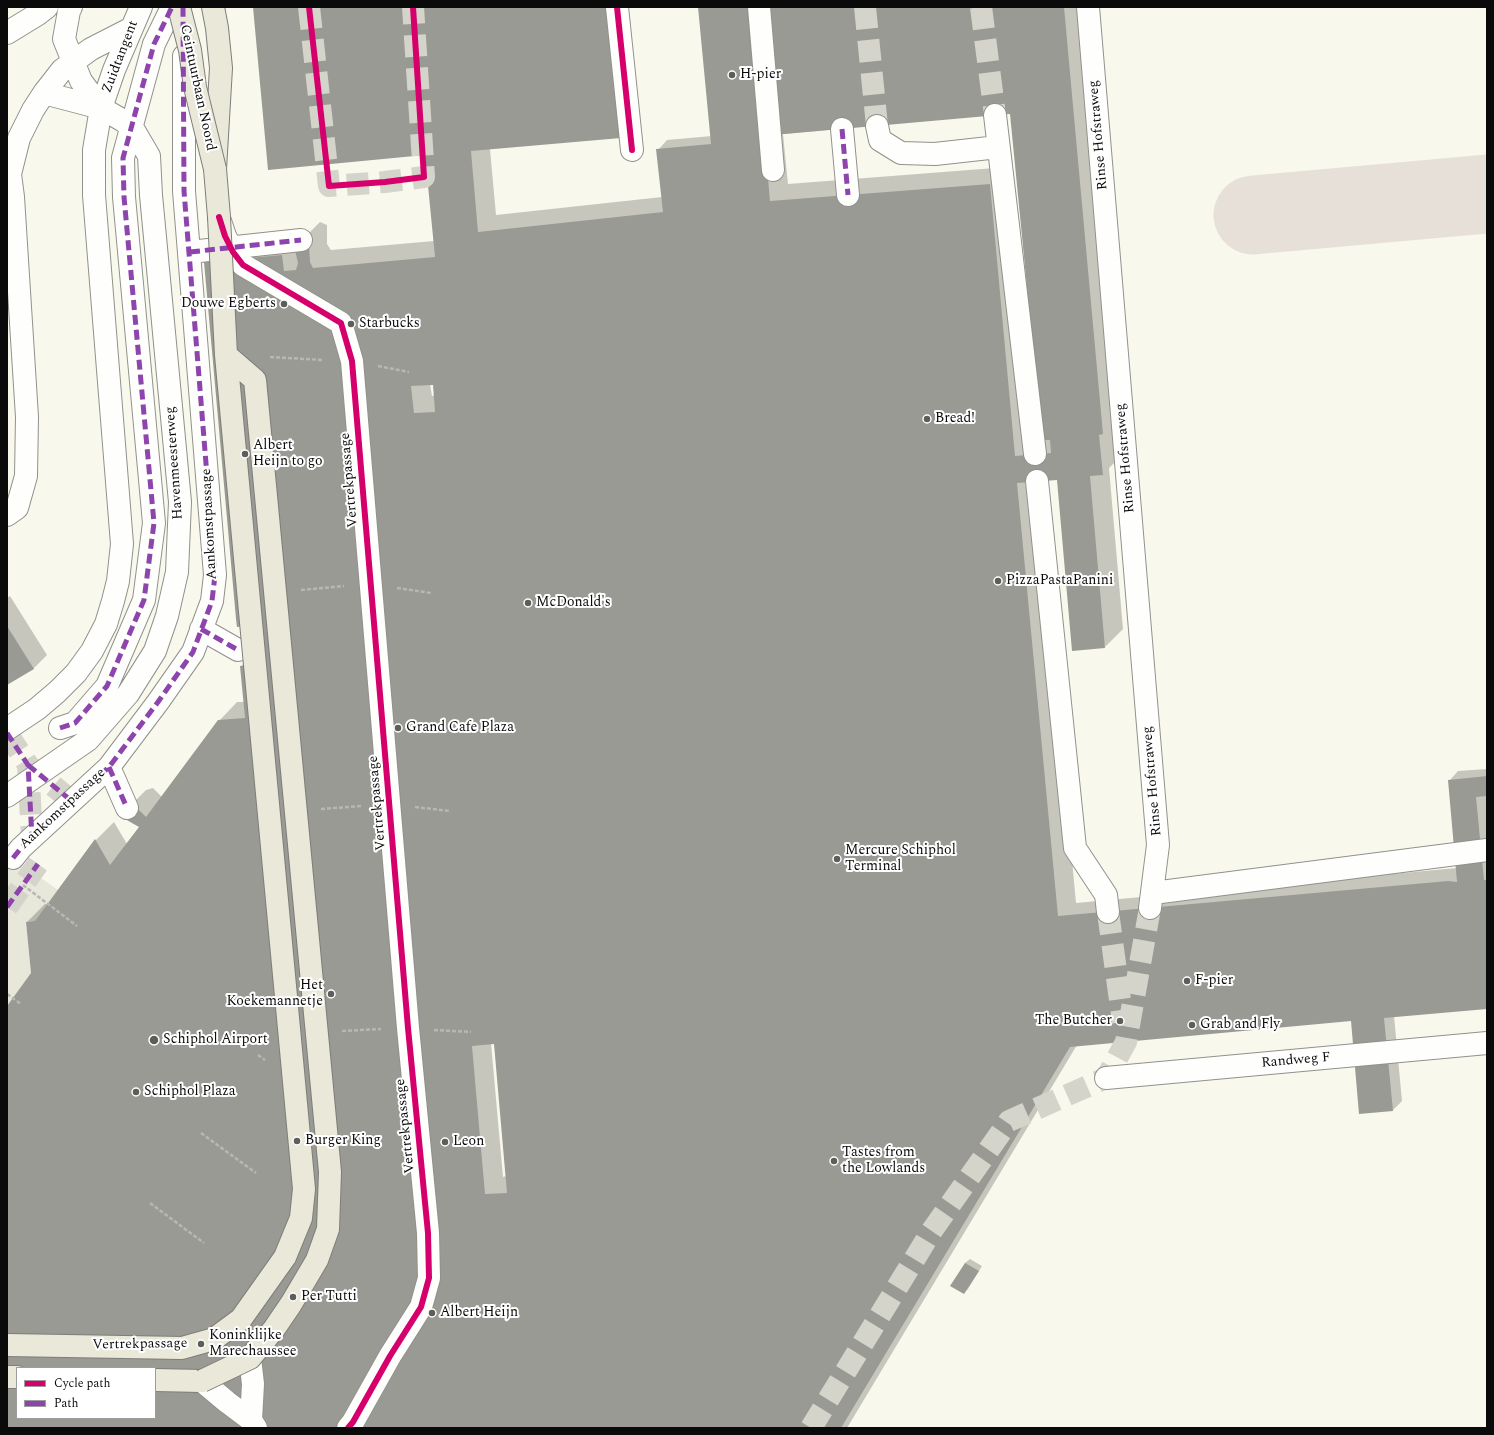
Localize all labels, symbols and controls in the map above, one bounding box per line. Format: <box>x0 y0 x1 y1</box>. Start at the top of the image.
street label: Zuidtangent <box>99 18 143 96</box>
street label: Ceintuurbaan Noord <box>175 23 219 153</box>
place label: H-pier <box>740 67 781 83</box>
marker: H-pier <box>727 70 737 80</box>
street label: Rinse Hofstraweg <box>1086 79 1112 191</box>
place label: Douwe Egberts <box>181 296 276 312</box>
marker: Douwe Egberts <box>279 299 289 309</box>
place label: Starbucks <box>359 316 420 332</box>
marker: Starbucks <box>346 319 356 329</box>
street label: Rinse Hofstraweg <box>1113 402 1139 514</box>
street label: Havenmeesterweg <box>163 406 187 520</box>
place label: Bread! <box>935 411 975 427</box>
marker: Bread! <box>922 414 932 424</box>
street label: Vertrekpassage <box>337 432 363 528</box>
place label: Albert Heijn to go <box>253 438 323 470</box>
marker: Albert Heijn to go <box>240 449 250 459</box>
street label: Aankomstpassage <box>199 468 221 580</box>
place label: PizzaPastaPanini <box>1006 573 1113 589</box>
marker: PizzaPastaPanini <box>993 576 1003 586</box>
place label: McDonald's <box>536 595 611 611</box>
marker: McDonald's <box>523 598 533 608</box>
place label: Grand Cafe Plaza <box>406 720 514 736</box>
marker: Grand Cafe Plaza <box>393 723 403 733</box>
street label: Rinse Hofstraweg <box>1140 725 1166 837</box>
street label: Vertrekpassage <box>365 755 391 851</box>
street label: Aankomstpassage <box>17 765 109 853</box>
place label: Mercure Schiphol Terminal <box>845 843 956 876</box>
marker: Mercure Schiphol Terminal <box>832 854 842 864</box>
place label: F-pier <box>1195 973 1233 989</box>
marker: F-pier <box>1182 976 1192 986</box>
place label: Het Koekemannetje <box>226 978 323 1010</box>
marker: Het Koekemannetje <box>326 989 336 999</box>
place label: The Butcher <box>1035 1013 1112 1029</box>
marker: The Butcher <box>1115 1016 1125 1026</box>
place label: Grab and Fly <box>1200 1017 1280 1033</box>
marker: Grab and Fly <box>1187 1020 1197 1030</box>
place label: Schiphol Airport <box>163 1032 268 1048</box>
marker: Schiphol Airport <box>148 1034 160 1046</box>
street label: Randweg F <box>1261 1050 1331 1072</box>
street label: Vertrekpassage <box>393 1078 419 1174</box>
place label: Schiphol Plaza <box>144 1084 235 1100</box>
marker: Schiphol Plaza <box>131 1087 141 1097</box>
place label: Burger King <box>305 1133 381 1149</box>
place label: Leon <box>453 1134 484 1150</box>
marker: Burger King <box>292 1136 302 1146</box>
marker: Leon <box>440 1137 450 1147</box>
place label: Tastes from the Lowlands <box>842 1145 925 1178</box>
marker: Tastes from the Lowlands <box>829 1156 839 1166</box>
place label: Per Tutti <box>301 1289 357 1305</box>
marker: Per Tutti <box>288 1292 298 1302</box>
place label: Albert Heijn <box>440 1305 518 1321</box>
marker: Albert Heijn <box>427 1308 437 1318</box>
place label: Koninklijke Marechaussee <box>209 1328 297 1360</box>
street label: Vertrekpassage <box>92 1336 188 1354</box>
marker: Koninklijke Marechaussee <box>196 1339 206 1349</box>
legend <box>16 1367 156 1419</box>
text: Cycle path <box>54 1374 111 1393</box>
text: Path <box>54 1394 79 1413</box>

